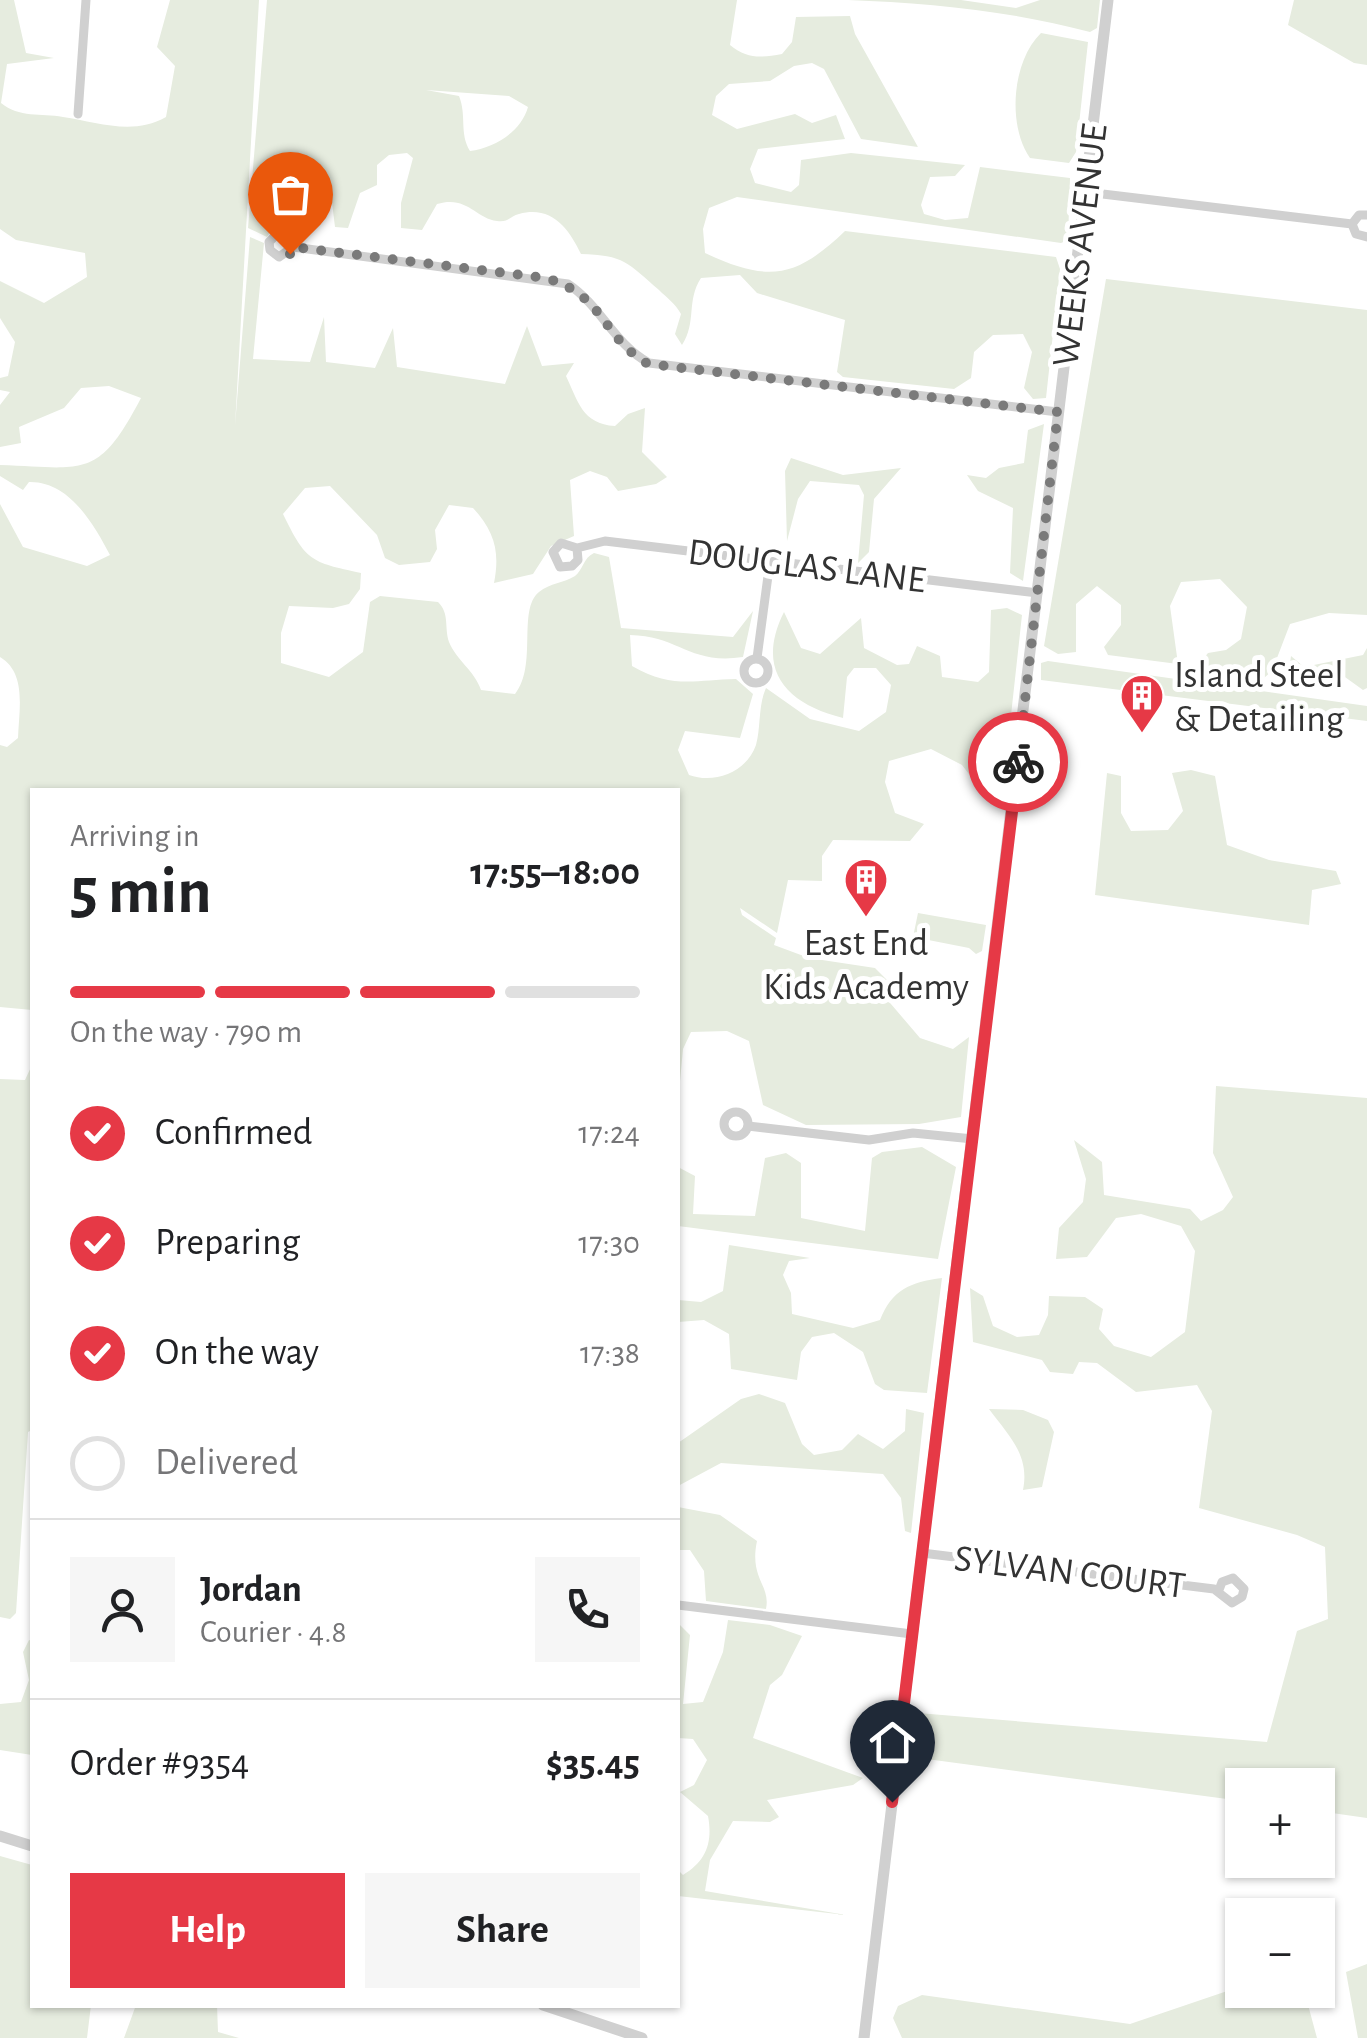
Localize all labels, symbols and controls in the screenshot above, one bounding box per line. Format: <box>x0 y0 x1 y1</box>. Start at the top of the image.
street label: WEEKS AVENUE <box>1047 122 1115 369</box>
pin <box>248 152 333 255</box>
icon: bag <box>263 167 318 222</box>
street label: DOUGLAS LANE <box>686 534 928 600</box>
place label: Island Steel & Detailing <box>1174 657 1345 739</box>
building icon: Island Steel & Detailing <box>1119 673 1165 734</box>
courier <box>968 712 1068 812</box>
icon: bike <box>991 735 1046 790</box>
text: Arriving in <box>70 820 199 852</box>
text: 17:55–18:00 <box>470 854 640 892</box>
building icon: East End Kids Academy <box>843 857 889 918</box>
text: 5 min <box>70 860 212 925</box>
place label: East End Kids Academy <box>763 925 969 1007</box>
text: On the way · 790 m <box>70 1016 302 1048</box>
icon: check <box>70 1106 125 1161</box>
text: Confirmed <box>155 1114 312 1152</box>
text: 17:24 <box>578 1117 640 1149</box>
icon: check <box>70 1216 125 1271</box>
text: Preparing <box>155 1224 300 1262</box>
text: 17:30 <box>578 1227 640 1259</box>
icon: check <box>70 1326 125 1381</box>
text: On the way <box>155 1334 319 1372</box>
text: 17:38 <box>580 1337 640 1369</box>
text: Delivered <box>155 1444 298 1482</box>
street label: SYLVAN COURT <box>952 1540 1188 1606</box>
button: person <box>70 1557 175 1662</box>
button: phone <box>535 1557 640 1662</box>
text: Jordan <box>200 1571 302 1609</box>
text: Courier · 4.8 <box>200 1616 347 1648</box>
pin <box>850 1700 935 1803</box>
icon: home <box>865 1715 920 1770</box>
text: Order #9354 <box>70 1745 249 1783</box>
text: $35.45 <box>546 1745 640 1783</box>
map controls <box>1225 1768 1335 2008</box>
button: + <box>1225 1768 1335 1878</box>
button: Help <box>70 1873 345 1988</box>
button: Share <box>365 1873 640 1988</box>
button: − <box>1225 1898 1335 2008</box>

